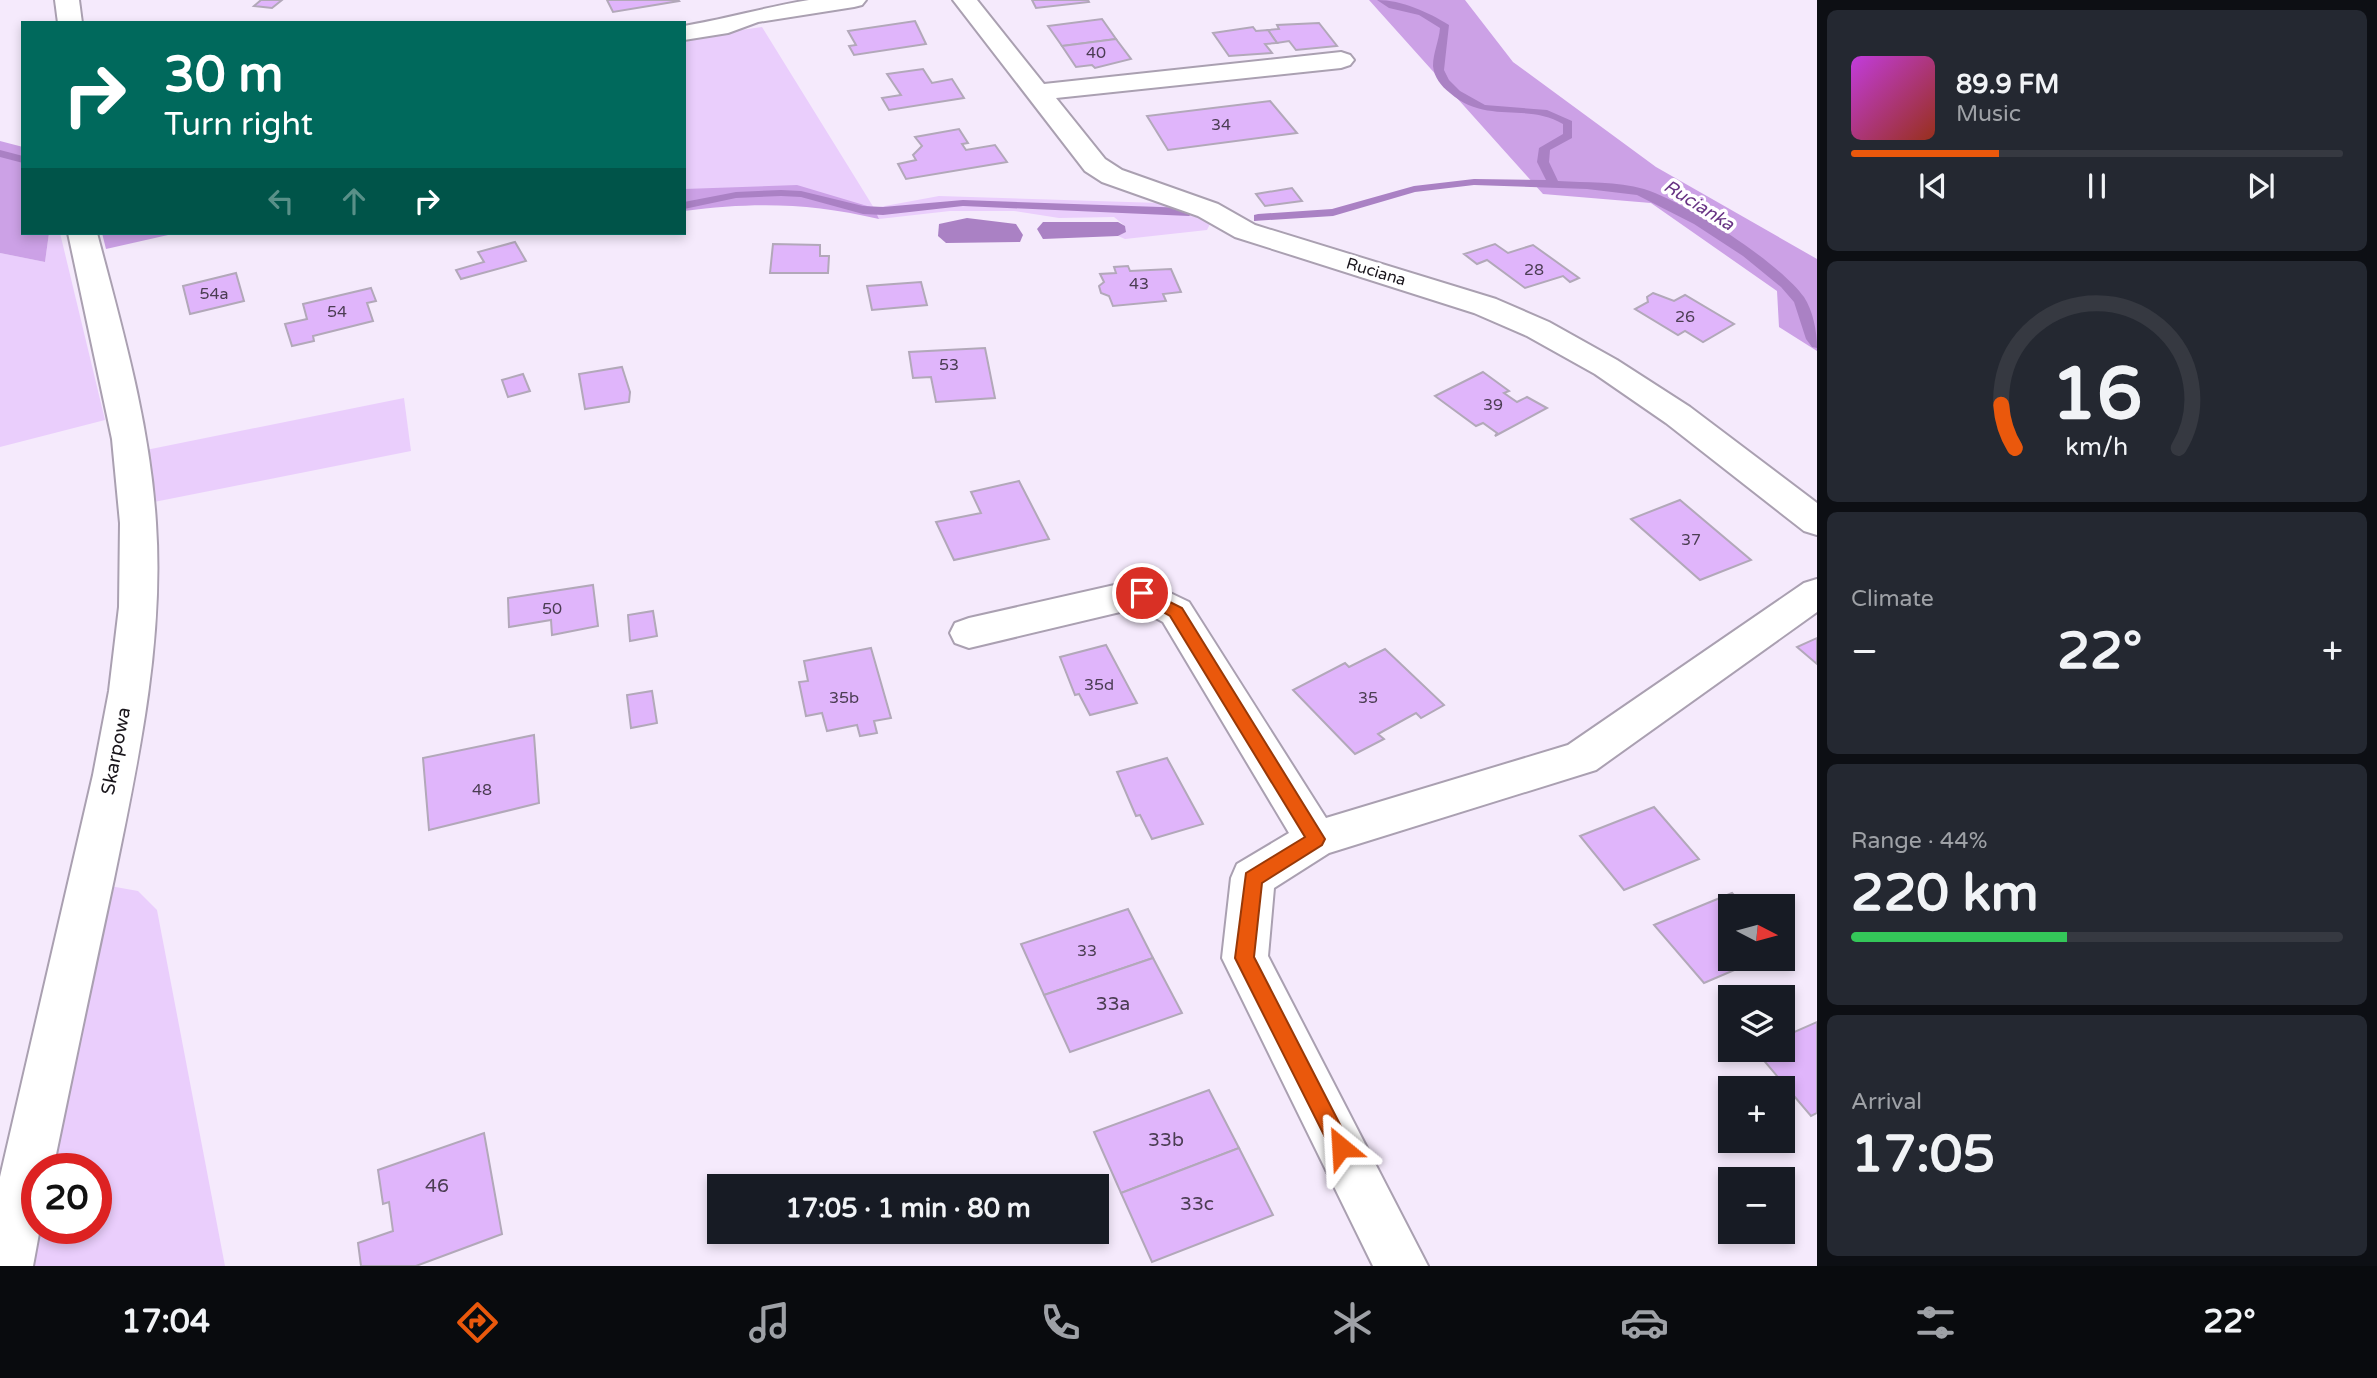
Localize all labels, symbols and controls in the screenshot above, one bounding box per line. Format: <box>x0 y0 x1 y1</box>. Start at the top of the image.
house number: 40 <box>1086 43 1106 63</box>
text: 30 m <box>164 46 283 105</box>
icon: right <box>49 49 140 140</box>
text: 89.9 FM <box>1956 69 2059 100</box>
text: Music <box>1956 100 2021 128</box>
text: Turn right <box>164 106 313 144</box>
house number: 34 <box>1211 115 1231 135</box>
icon: previous <box>1914 167 1952 205</box>
icon: pause <box>2078 167 2116 205</box>
icon: next <box>2242 167 2280 205</box>
water label: Rucianka <box>1660 175 1739 236</box>
icon: left <box>262 182 300 220</box>
icon: ahead <box>335 182 373 220</box>
icon: right <box>408 182 446 220</box>
street label: Ruciana <box>1344 253 1408 291</box>
house number: 28 <box>1524 260 1544 280</box>
house number: 43 <box>1129 274 1149 294</box>
house number: 54a <box>199 284 229 304</box>
house number: 54 <box>327 302 347 322</box>
house number: 26 <box>1675 307 1695 327</box>
text: 16 <box>2051 351 2143 439</box>
house number: 53 <box>939 355 959 375</box>
house number: 39 <box>1483 395 1503 415</box>
text: km/h <box>2066 432 2128 462</box>
house number: 37 <box>1681 530 1701 550</box>
pin <box>1112 563 1172 623</box>
icon: arrive <box>1123 574 1161 612</box>
text: Climate <box>1851 585 1934 613</box>
house number: 50 <box>542 599 562 619</box>
text: 22° <box>2057 620 2142 683</box>
text: − <box>1851 629 1878 675</box>
text: + <box>2322 629 2343 675</box>
house number: 35d <box>1084 675 1114 695</box>
house number: 35b <box>829 688 859 708</box>
house number: 35 <box>1358 688 1378 708</box>
street label: Skarpowa <box>97 705 135 797</box>
house number: 48 <box>472 780 492 800</box>
text: Range · 44% <box>1851 827 1987 855</box>
text: 220 km <box>1851 862 2039 925</box>
north arrow <box>1718 894 1796 971</box>
map controls <box>1718 894 1795 1244</box>
house number: 33 <box>1077 941 1097 961</box>
button: layers <box>1718 985 1795 1062</box>
house number: 33a <box>1096 993 1130 1015</box>
button: + <box>1718 1076 1795 1153</box>
text: Arrival <box>1851 1088 1922 1116</box>
position arrow <box>1304 1110 1378 1184</box>
text: 17:05 <box>1851 1123 1995 1186</box>
house number: 33b <box>1148 1129 1184 1151</box>
speed limit sign: 20 <box>21 1153 112 1244</box>
button: − <box>1718 1167 1795 1244</box>
house number: 46 <box>425 1175 449 1197</box>
text: 17:05 · 1 min · 80 m <box>785 1193 1031 1224</box>
house number: 33c <box>1180 1193 1214 1215</box>
icon: directions <box>453 1298 502 1347</box>
icon: music <box>745 1298 794 1347</box>
icon: phone <box>1036 1298 1085 1347</box>
icon: climate <box>1328 1298 1377 1347</box>
icon: car <box>1620 1298 1669 1347</box>
icon: filters <box>1911 1298 1960 1347</box>
text: 17:04 <box>121 1303 210 1341</box>
text: 22° <box>2203 1303 2256 1341</box>

